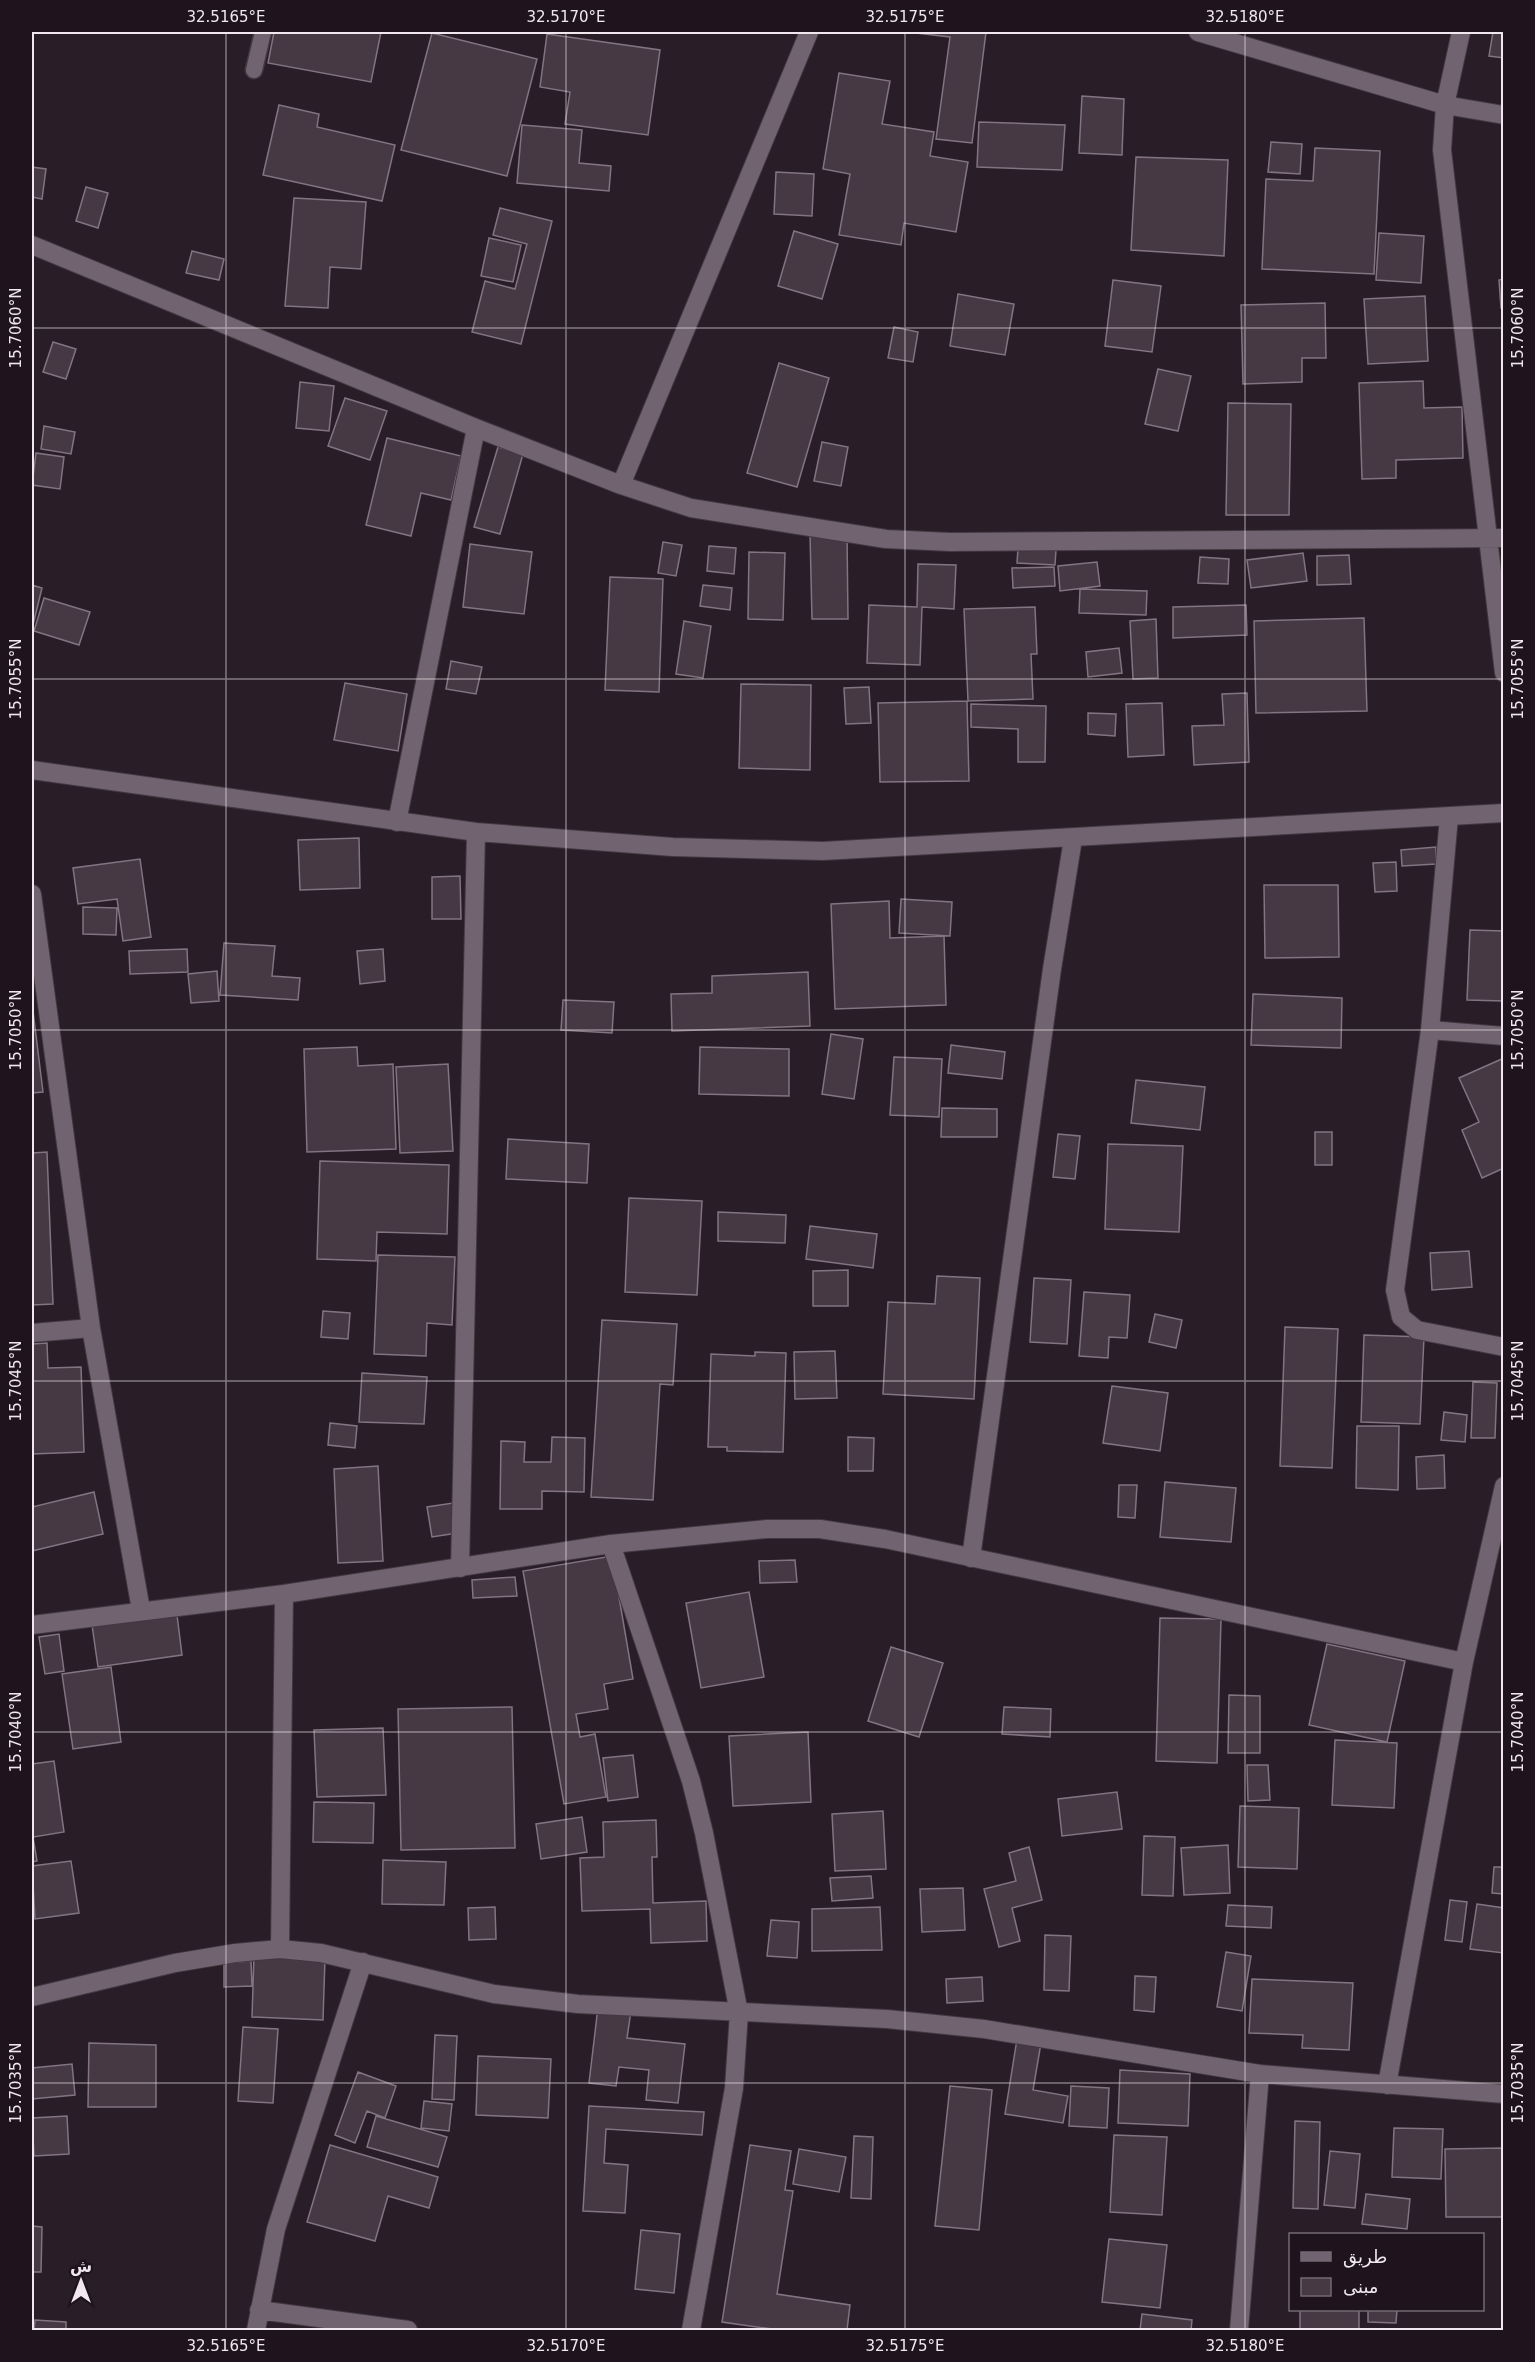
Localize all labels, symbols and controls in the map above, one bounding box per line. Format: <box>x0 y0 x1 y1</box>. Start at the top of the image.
text: 32.5165°E <box>186 8 266 26</box>
text: 32.5170°E <box>526 8 606 26</box>
text: 32.5175°E <box>865 8 945 26</box>
text: 32.5180°E <box>1205 8 1285 26</box>
text: 15.7060°N <box>7 288 25 368</box>
text: 15.7060°N <box>1509 288 1527 368</box>
text: 15.7055°N <box>7 639 25 719</box>
text: 15.7055°N <box>1509 639 1527 719</box>
text: 15.7050°N <box>7 990 25 1070</box>
text: 15.7050°N <box>1509 990 1527 1070</box>
text: 15.7045°N <box>7 1341 25 1421</box>
text: 15.7045°N <box>1509 1341 1527 1421</box>
text: 15.7040°N <box>7 1692 25 1772</box>
text: 15.7040°N <box>1509 1692 1527 1772</box>
text: 15.7035°N <box>7 2043 25 2123</box>
text: 15.7035°N <box>1509 2043 1527 2123</box>
legend <box>1289 2233 1484 2311</box>
text: طريق <box>1343 2246 1387 2268</box>
north arrow <box>51 2251 111 2311</box>
text: ش <box>70 2257 92 2276</box>
text: مبنى <box>1343 2276 1379 2297</box>
text: 32.5165°E <box>186 2337 266 2355</box>
text: 32.5170°E <box>526 2337 606 2355</box>
text: 32.5175°E <box>865 2337 945 2355</box>
text: 32.5180°E <box>1205 2337 1285 2355</box>

